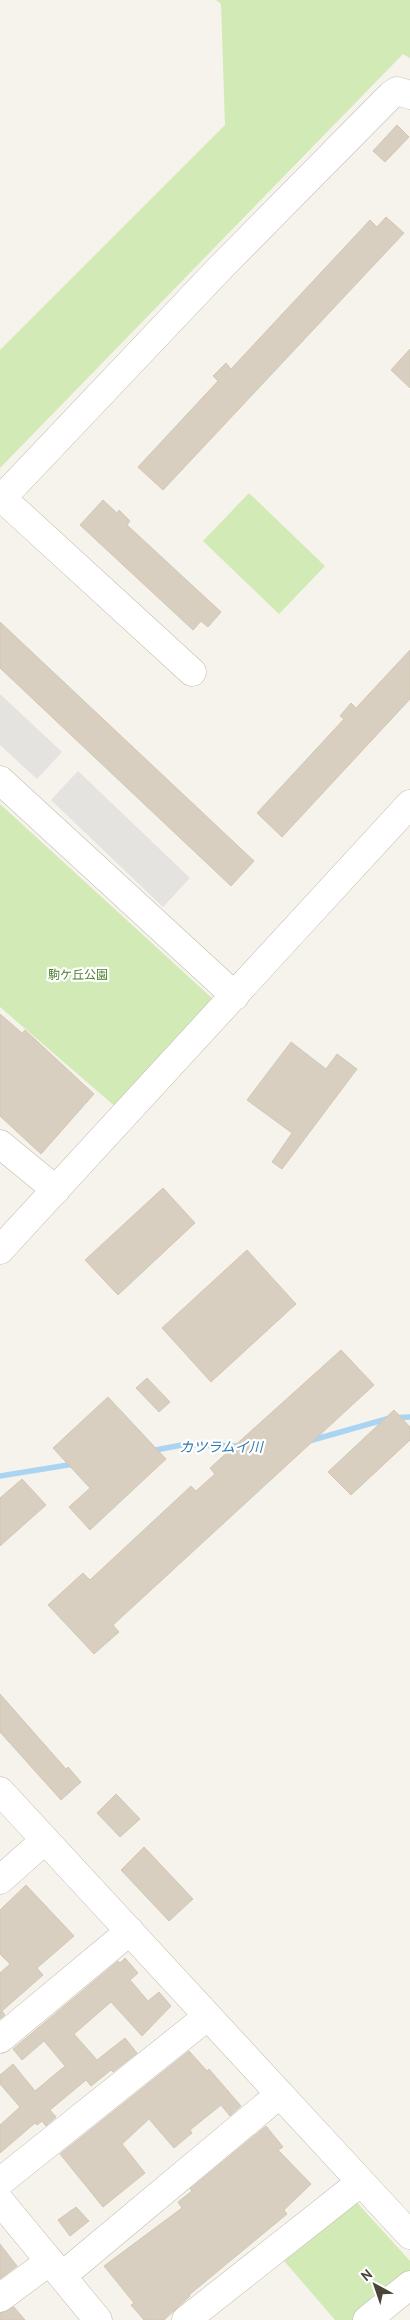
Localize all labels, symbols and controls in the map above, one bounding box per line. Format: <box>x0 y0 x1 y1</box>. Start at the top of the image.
park label: 駒ケ丘公園 <box>48 967 108 982</box>
water label: カツラムイ川 <box>179 1438 265 1456</box>
north arrow <box>350 2260 400 2310</box>
text: N <box>357 2265 376 2285</box>

